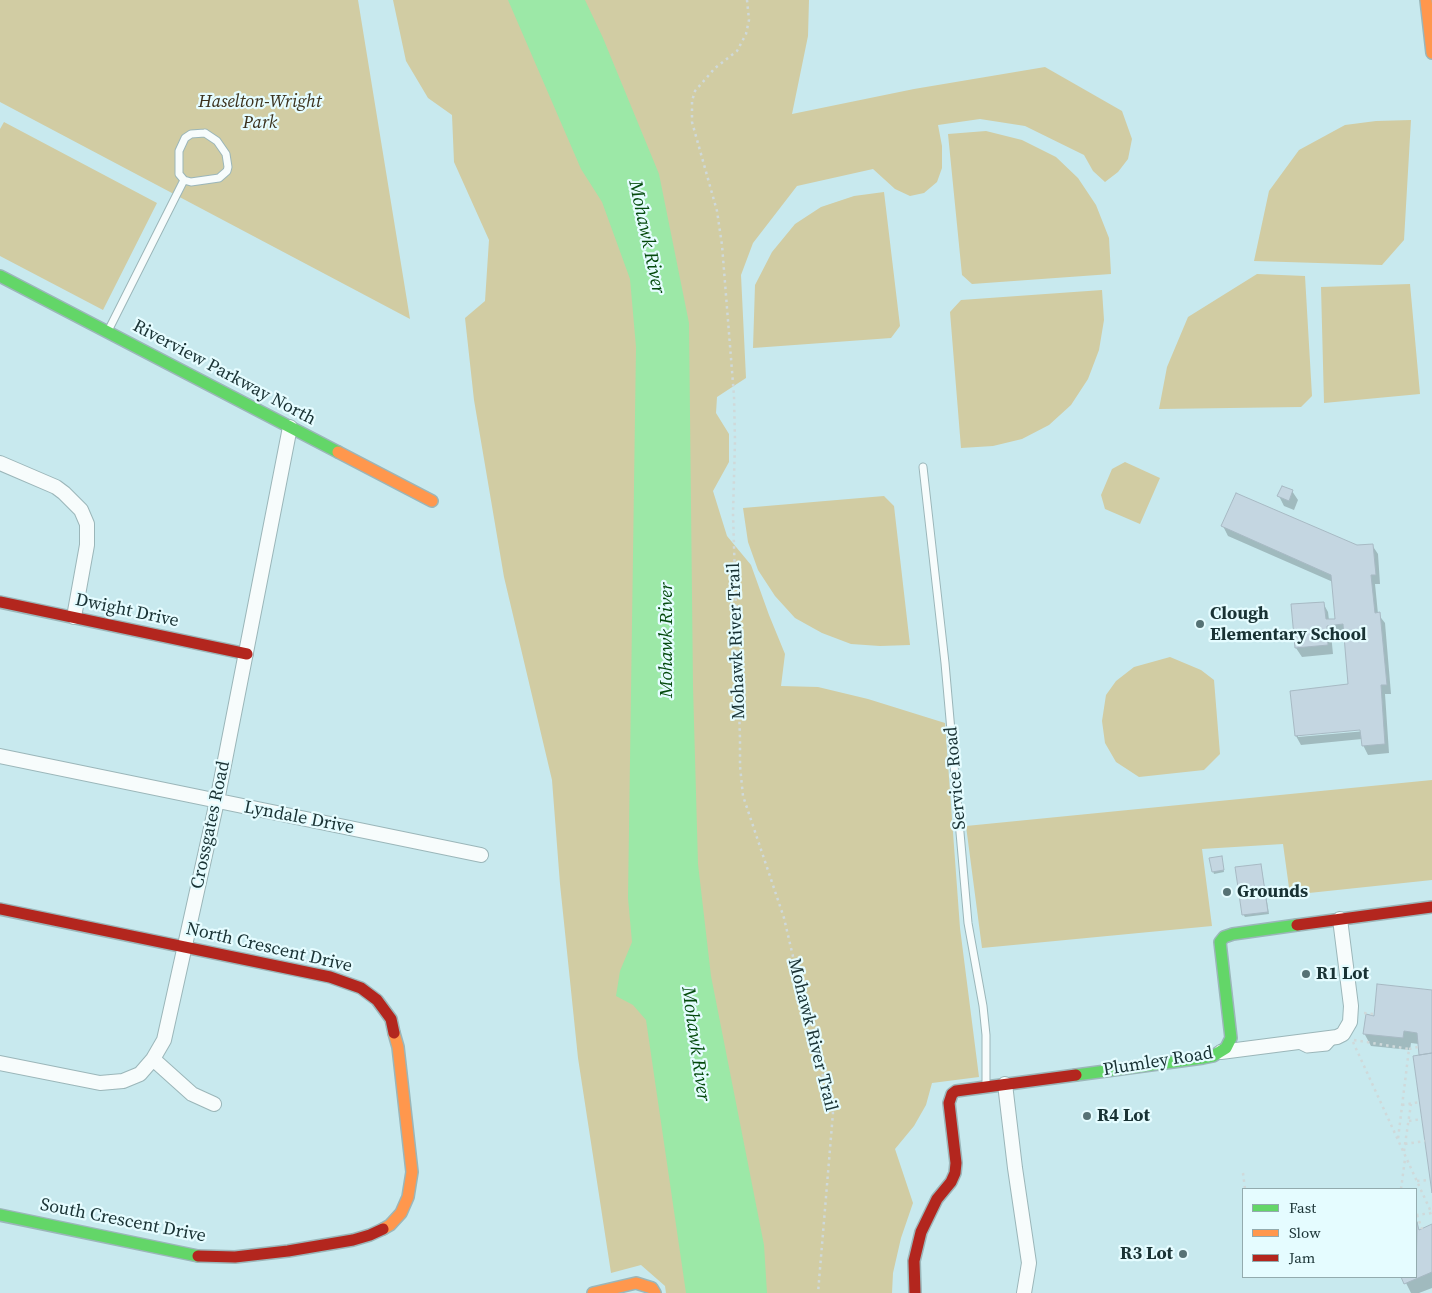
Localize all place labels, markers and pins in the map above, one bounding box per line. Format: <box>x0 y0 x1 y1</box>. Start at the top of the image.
place label: Clough Elementary School <box>1210 603 1367 646</box>
marker: Clough Elementary School <box>1194 618 1206 630</box>
place label: Grounds <box>1237 881 1308 903</box>
marker: Grounds <box>1221 886 1233 898</box>
place label: R1 Lot <box>1316 963 1369 985</box>
marker: R1 Lot <box>1300 968 1312 980</box>
place label: R4 Lot <box>1097 1105 1150 1127</box>
marker: R4 Lot <box>1081 1110 1093 1122</box>
place label: R3 Lot <box>1120 1243 1173 1265</box>
marker: R3 Lot <box>1177 1248 1189 1260</box>

